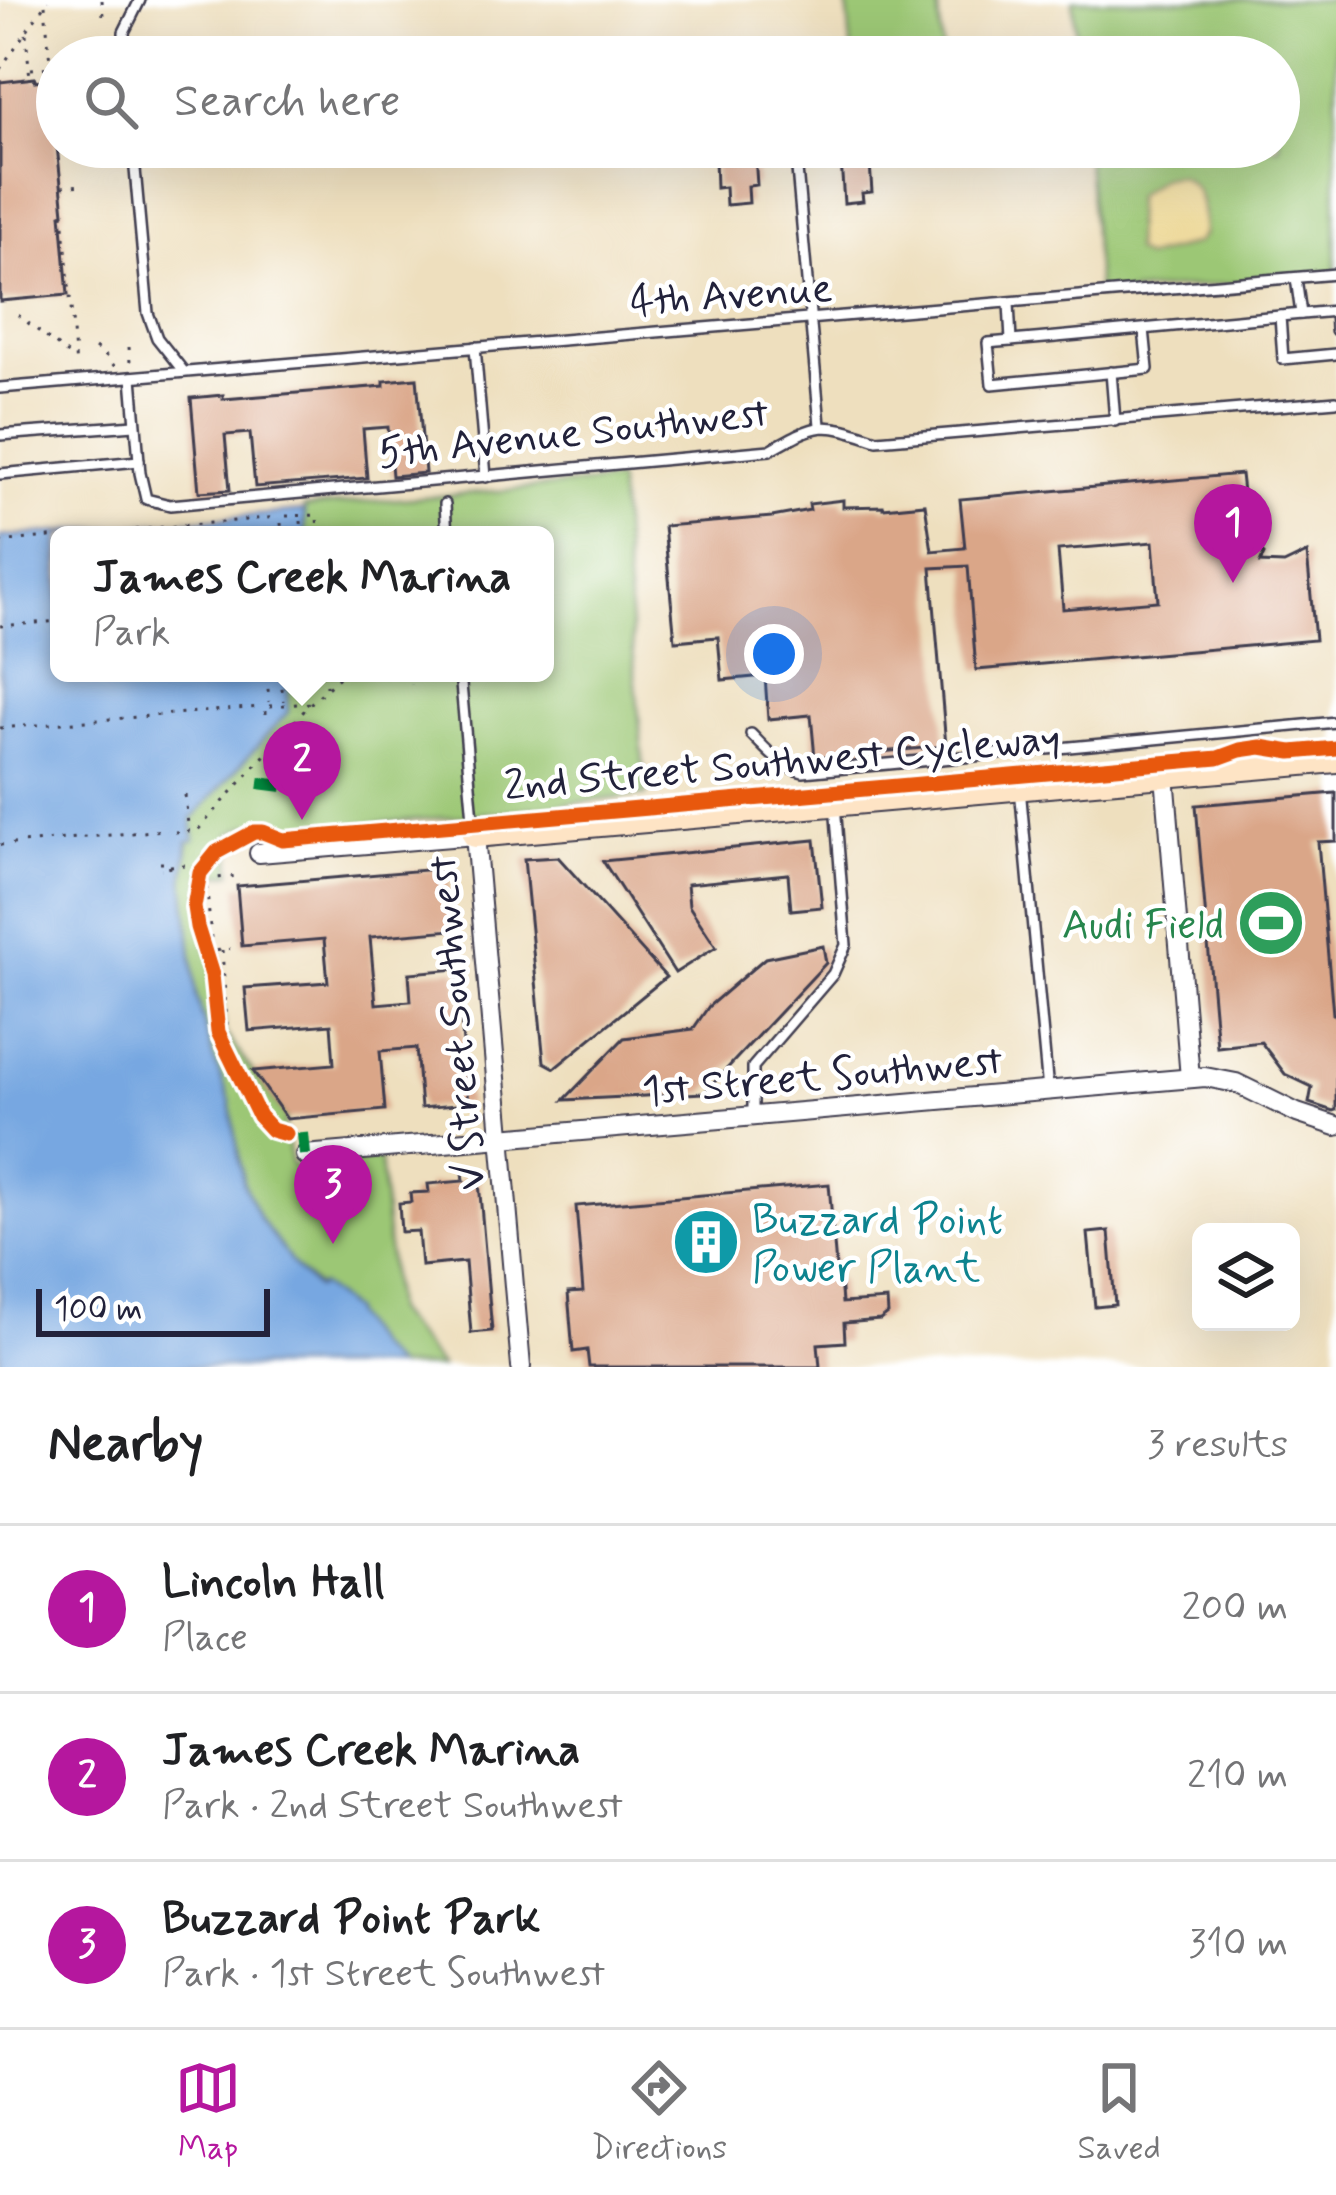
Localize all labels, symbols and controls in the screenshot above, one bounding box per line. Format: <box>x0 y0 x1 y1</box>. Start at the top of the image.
search box <box>36 36 1300 168</box>
icon: search <box>78 69 144 135</box>
text: Search here <box>174 73 401 132</box>
street label: 4th Avenue <box>628 262 834 331</box>
street label: 5th Avenue Southwest <box>375 387 771 482</box>
pin: 1 <box>1194 484 1272 583</box>
popup <box>50 526 554 682</box>
text: James Creek Marina <box>93 549 511 608</box>
text: Park <box>93 608 170 659</box>
your location <box>744 624 804 684</box>
street label: 2nd Street Southwest Cycleway <box>502 712 1063 815</box>
pin: 2 <box>263 721 341 820</box>
street label: V Street Southwest <box>416 853 501 1192</box>
sports icon: Audi Field <box>1236 888 1306 958</box>
place label: Audi Field <box>1062 899 1224 954</box>
street label: 1st Street Southwest <box>640 1034 1005 1121</box>
pin: 3 <box>294 1145 372 1244</box>
place label: Buzzard Point Power Plant <box>752 1194 1003 1297</box>
building icon: Buzzard Point Power Plant <box>671 1207 741 1277</box>
map controls <box>1192 1223 1300 1331</box>
button: layers <box>1192 1223 1300 1331</box>
scale bar <box>36 1283 270 1336</box>
text: 100 m <box>54 1288 143 1332</box>
text: Nearby <box>48 1412 203 1478</box>
text: 3 results <box>1147 1420 1288 1471</box>
text: Lincoln Hall <box>162 1554 385 1613</box>
text: 1 <box>78 1583 96 1634</box>
text: 200 m <box>1182 1583 1288 1634</box>
text: Place <box>162 1613 248 1664</box>
text: James Creek Marina <box>162 1722 580 1781</box>
text: 2 <box>77 1751 97 1802</box>
text: 210 m <box>1187 1751 1288 1802</box>
text: Park · 2nd Street Southwest <box>162 1781 623 1832</box>
text: Buzzard Point Park <box>162 1890 540 1949</box>
text: 3 <box>78 1919 96 1970</box>
text: 310 m <box>1189 1919 1288 1970</box>
text: Park · 1st Street Southwest <box>162 1949 605 2000</box>
tab: Map <box>175 2055 241 2171</box>
tab: Directions <box>591 2055 727 2171</box>
tab: Saved <box>1077 2055 1161 2171</box>

